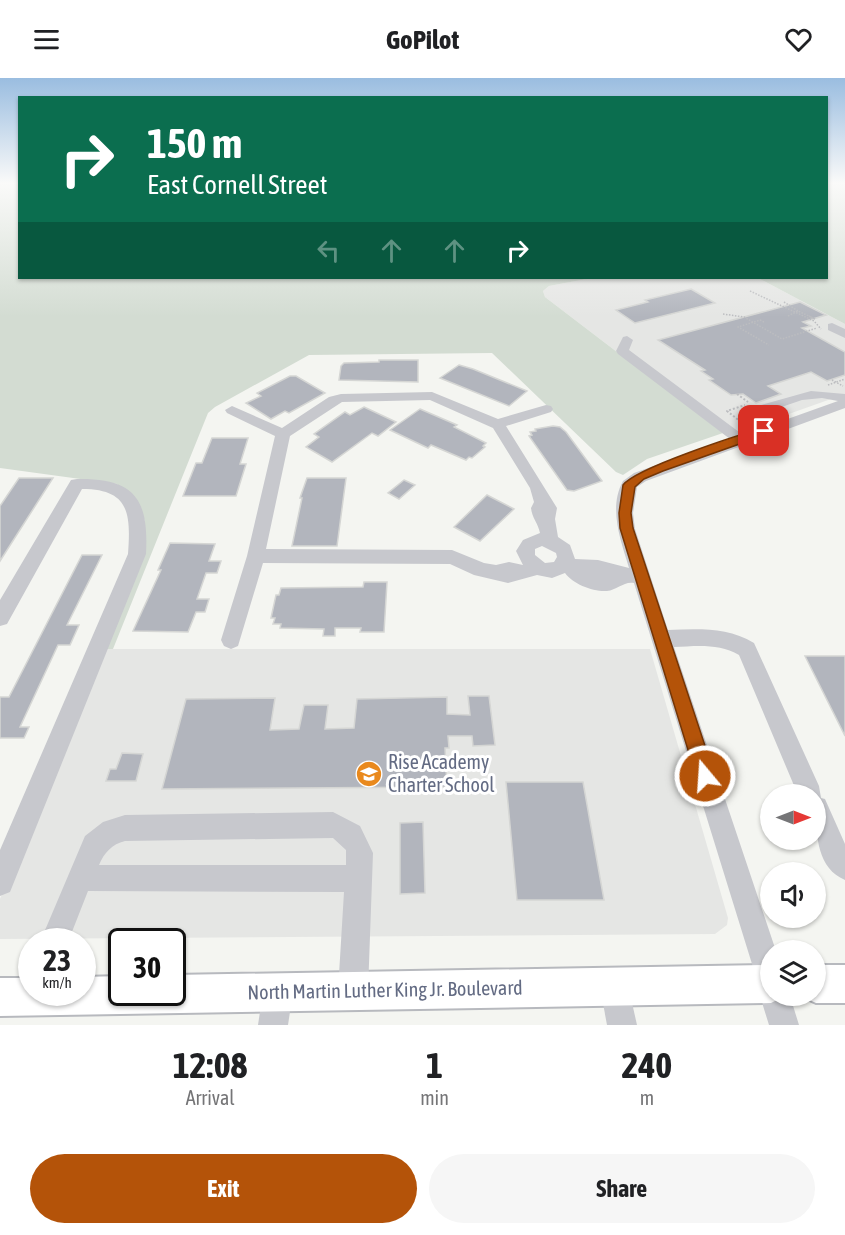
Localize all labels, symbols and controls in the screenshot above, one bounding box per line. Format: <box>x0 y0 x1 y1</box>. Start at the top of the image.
icon: menu <box>30 23 63 56</box>
icon: heart <box>782 23 815 56</box>
text: GoPilot <box>386 24 459 55</box>
text: 150 m <box>147 119 242 167</box>
icon: right <box>48 120 126 198</box>
text: East Cornell Street <box>147 169 327 200</box>
icon: left <box>312 234 345 267</box>
icon: ahead <box>375 234 408 267</box>
icon: ahead <box>438 234 471 267</box>
icon: right <box>501 234 534 267</box>
pin <box>738 405 789 456</box>
icon: arrive <box>747 414 780 447</box>
position arrow <box>673 744 737 808</box>
place label: Rise Academy Charter School <box>388 750 495 796</box>
school or university icon: Rise Academy Charter School <box>354 759 384 789</box>
north arrow <box>760 784 826 850</box>
map controls <box>760 784 826 1006</box>
button: sound <box>760 862 826 928</box>
speed limit sign: 30 <box>108 928 186 1006</box>
button: layers <box>760 940 826 1006</box>
text: 23 <box>43 943 71 977</box>
text: km/h <box>42 974 72 991</box>
street label: North Martin Luther King Jr. Boulevard <box>247 976 523 1003</box>
text: 12:08 <box>173 1044 247 1086</box>
text: 1 <box>426 1044 443 1086</box>
text: 240 <box>622 1044 672 1086</box>
text: Arrival <box>186 1086 235 1109</box>
text: min <box>420 1086 449 1109</box>
text: m <box>640 1086 654 1109</box>
button: Exit <box>30 1154 417 1223</box>
button: Share <box>429 1154 815 1223</box>

